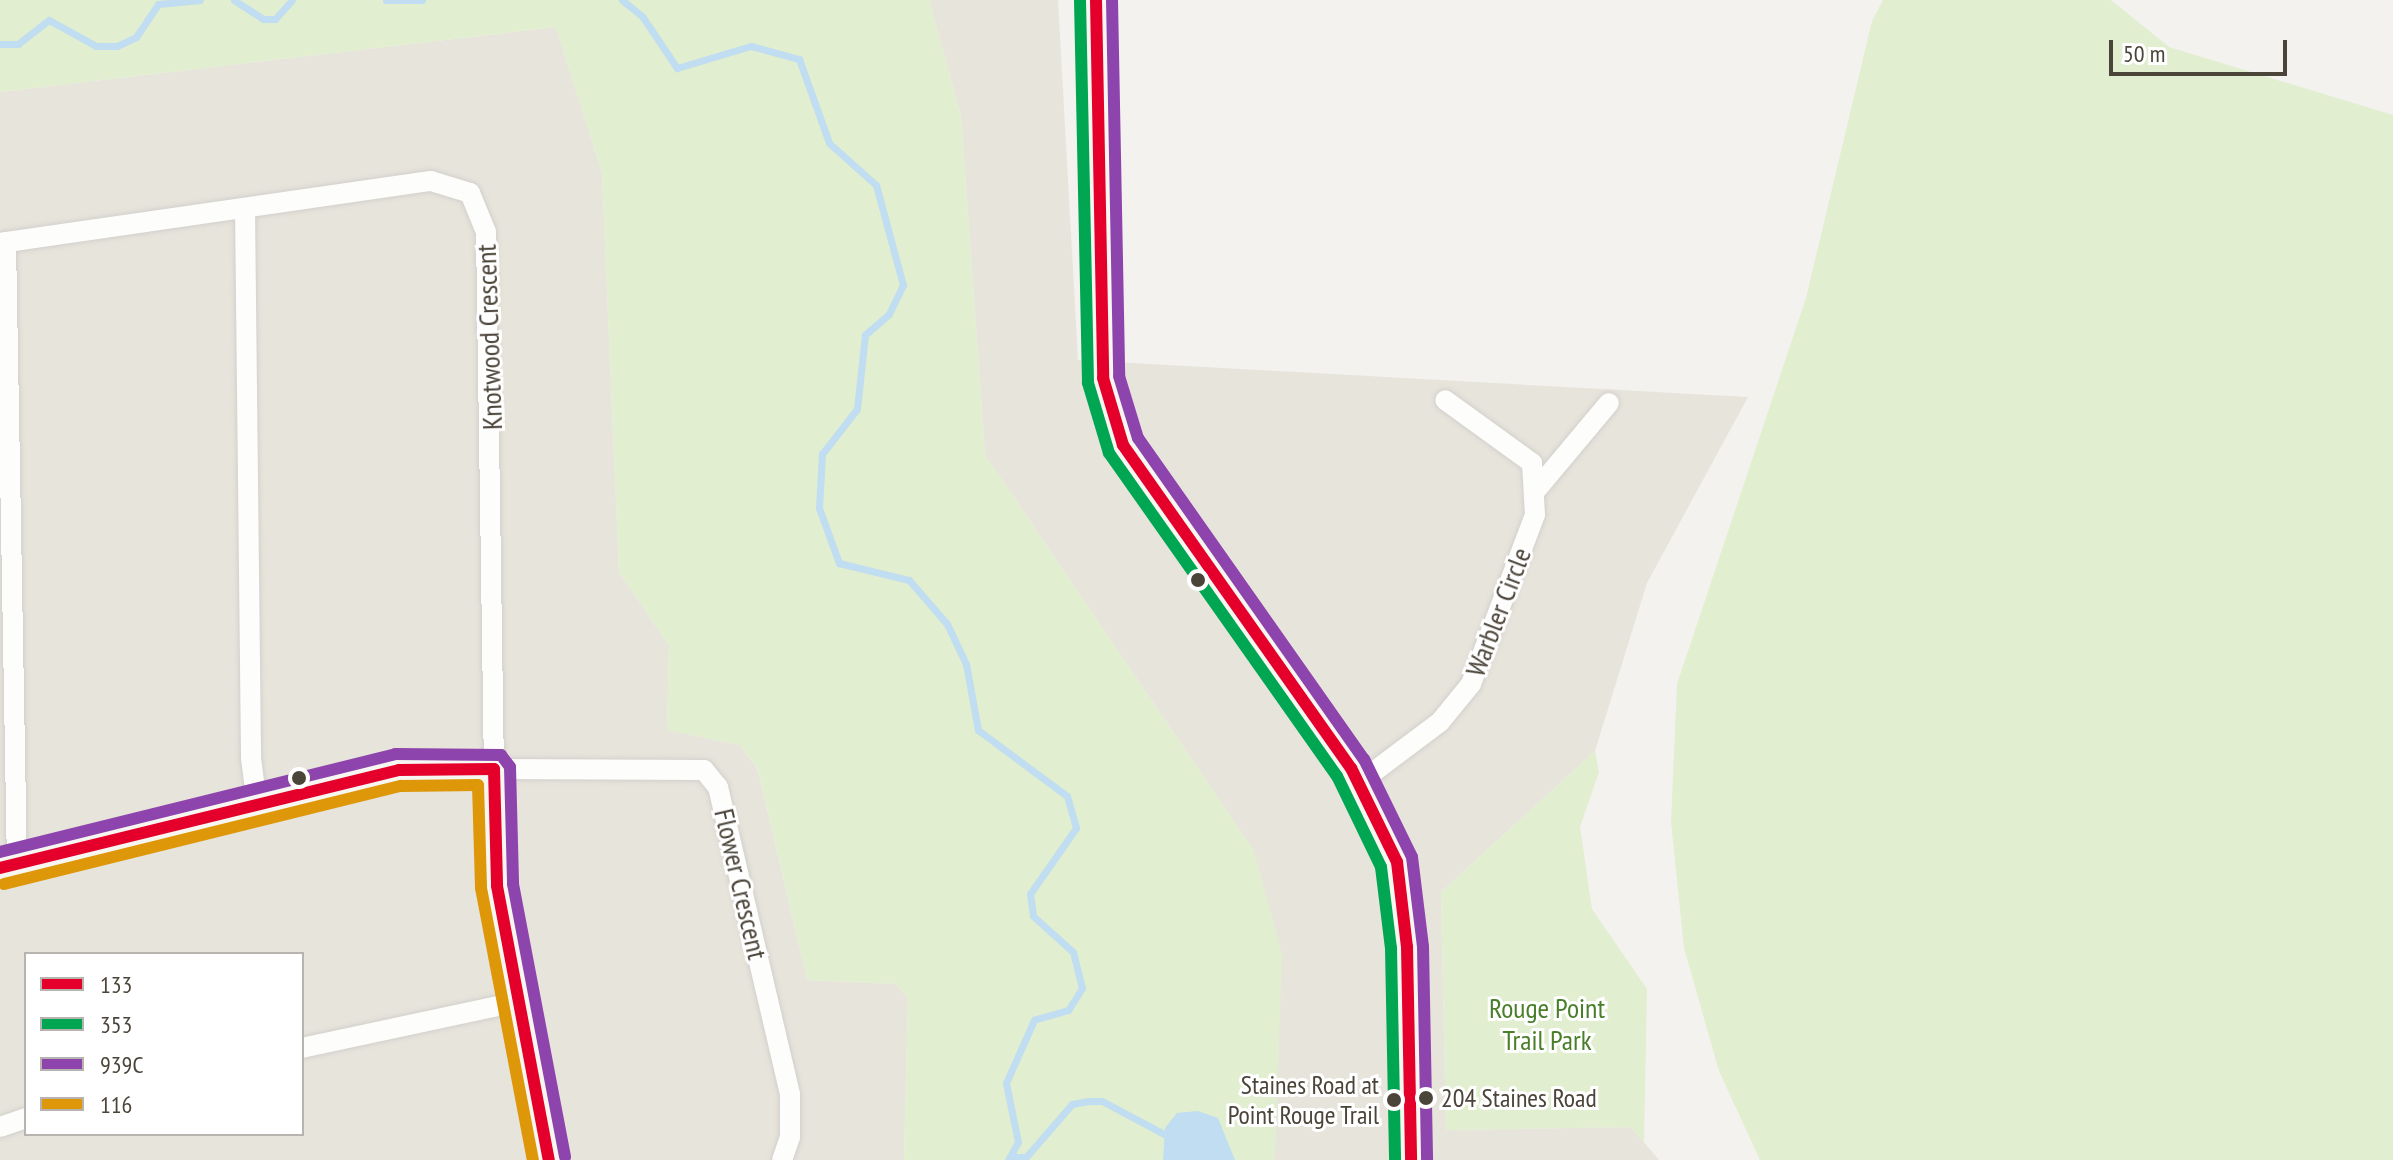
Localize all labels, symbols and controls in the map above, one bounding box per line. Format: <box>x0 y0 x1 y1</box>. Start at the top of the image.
scale bar <box>2113 24 2291 74</box>
text: 50 m <box>2123 38 2165 69</box>
street label: Knotwood Crescent <box>469 243 509 431</box>
street label: Warbler Circle <box>1458 543 1538 681</box>
unlabelled marker <box>1190 572 1206 588</box>
unlabelled marker <box>291 770 307 786</box>
street label: Flower Crescent <box>707 805 775 963</box>
legend <box>24 952 304 1136</box>
text: 133 <box>100 969 132 1000</box>
park label: Rouge Point Trail Park <box>1489 991 1605 1057</box>
text: 353 <box>100 1009 132 1040</box>
text: 939C <box>100 1049 143 1080</box>
place label: Staines Road at Point Rouge Trail <box>1227 1069 1379 1130</box>
place label: 204 Staines Road <box>1441 1082 1597 1114</box>
text: 116 <box>100 1089 132 1120</box>
marker: 204 Staines Road <box>1418 1090 1434 1106</box>
marker: Staines Road at Point Rouge Trail <box>1386 1092 1402 1108</box>

